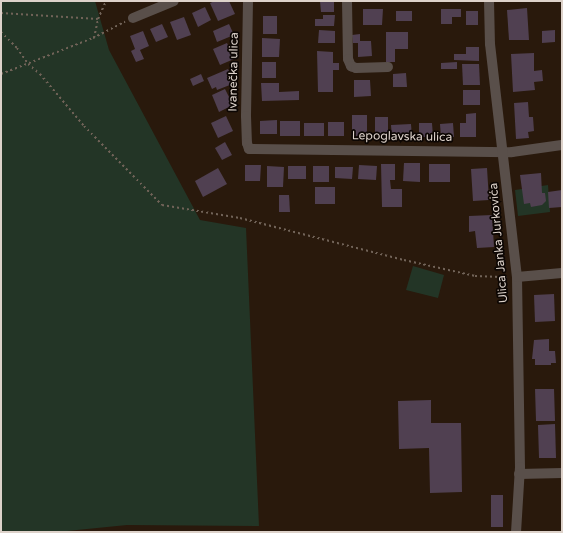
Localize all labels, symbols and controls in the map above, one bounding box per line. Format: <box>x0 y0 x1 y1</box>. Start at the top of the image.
street label: Ivanečka ulica <box>226 32 242 112</box>
street label: Lepoglavska ulica <box>352 129 452 145</box>
street label: Ulica Janka Jurkovića <box>487 182 511 304</box>

